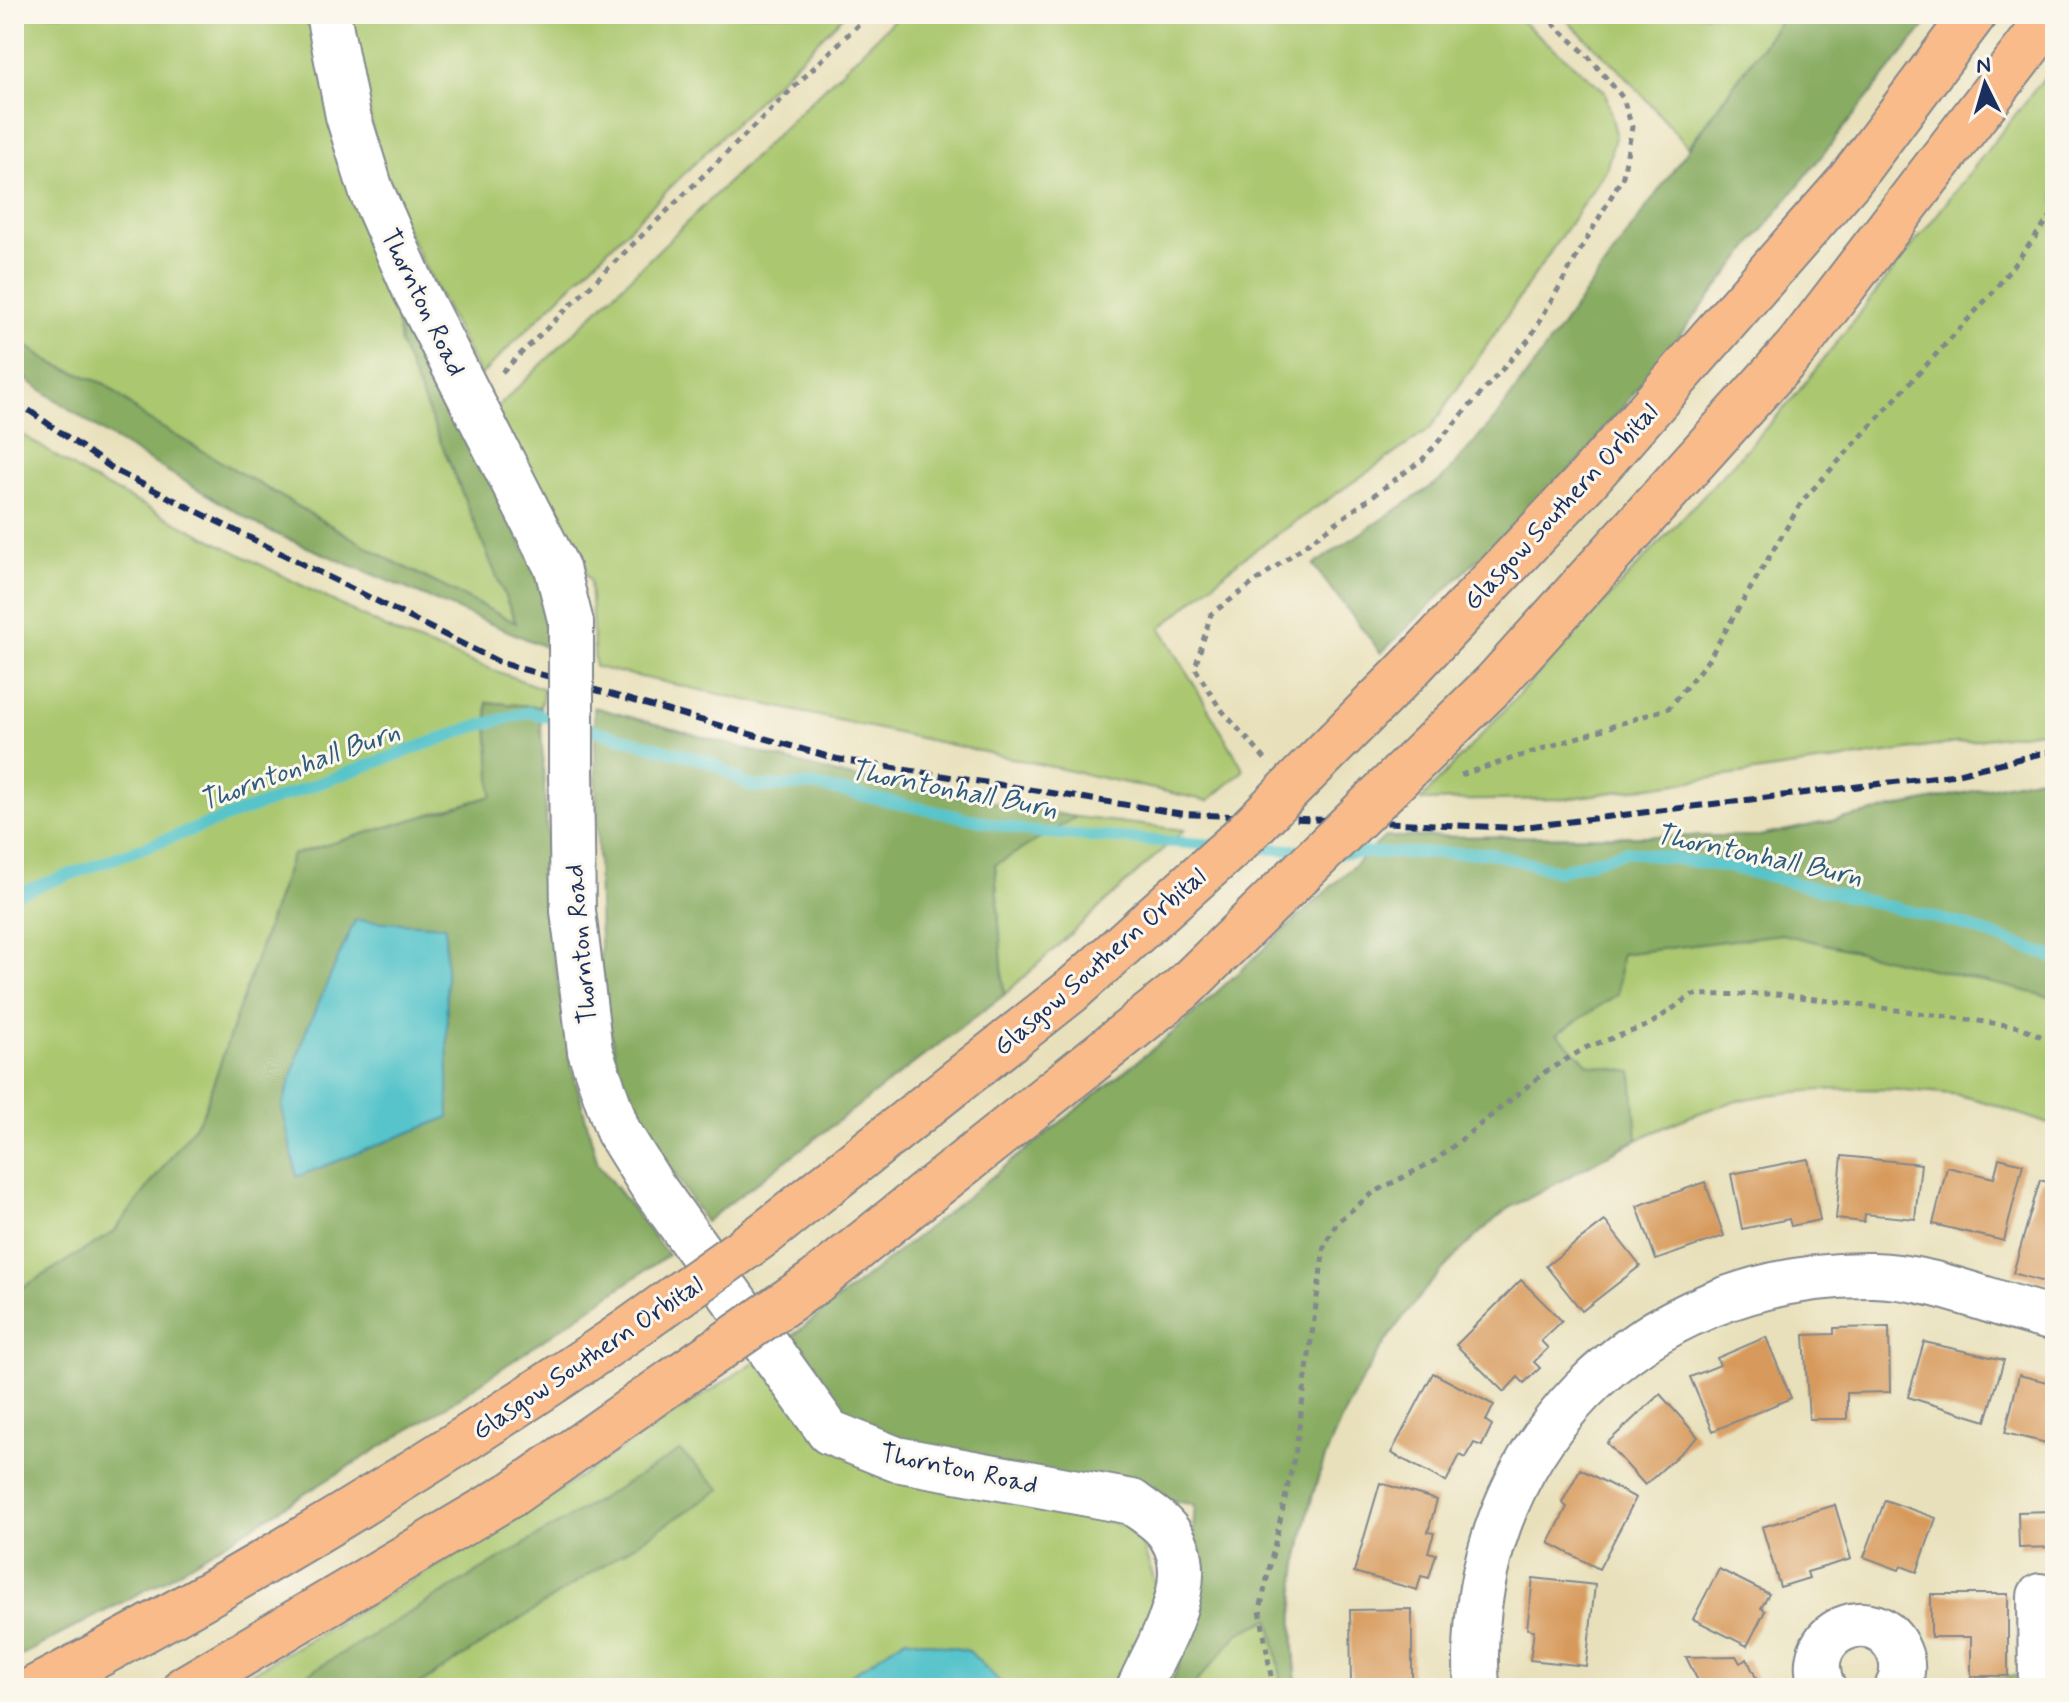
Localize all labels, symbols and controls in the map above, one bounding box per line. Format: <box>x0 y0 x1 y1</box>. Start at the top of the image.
north arrow <box>1945 44 2025 124</box>
text: N <box>1975 51 1992 81</box>
street label: Thornton Road <box>372 223 473 382</box>
street label: Glasgow Southern Orbital <box>1456 396 1666 618</box>
water label: Thorntonhall Burn <box>194 714 405 821</box>
water label: Thorntonhall Burn <box>846 752 1061 829</box>
water label: Thorntonhall Burn <box>1651 816 1866 896</box>
street label: Glasgow Southern Orbital <box>987 861 1214 1064</box>
street label: Thornton Road <box>558 863 606 1025</box>
street label: Glasgow Southern Orbital <box>466 1269 710 1449</box>
street label: Thornton Road <box>877 1437 1040 1503</box>

